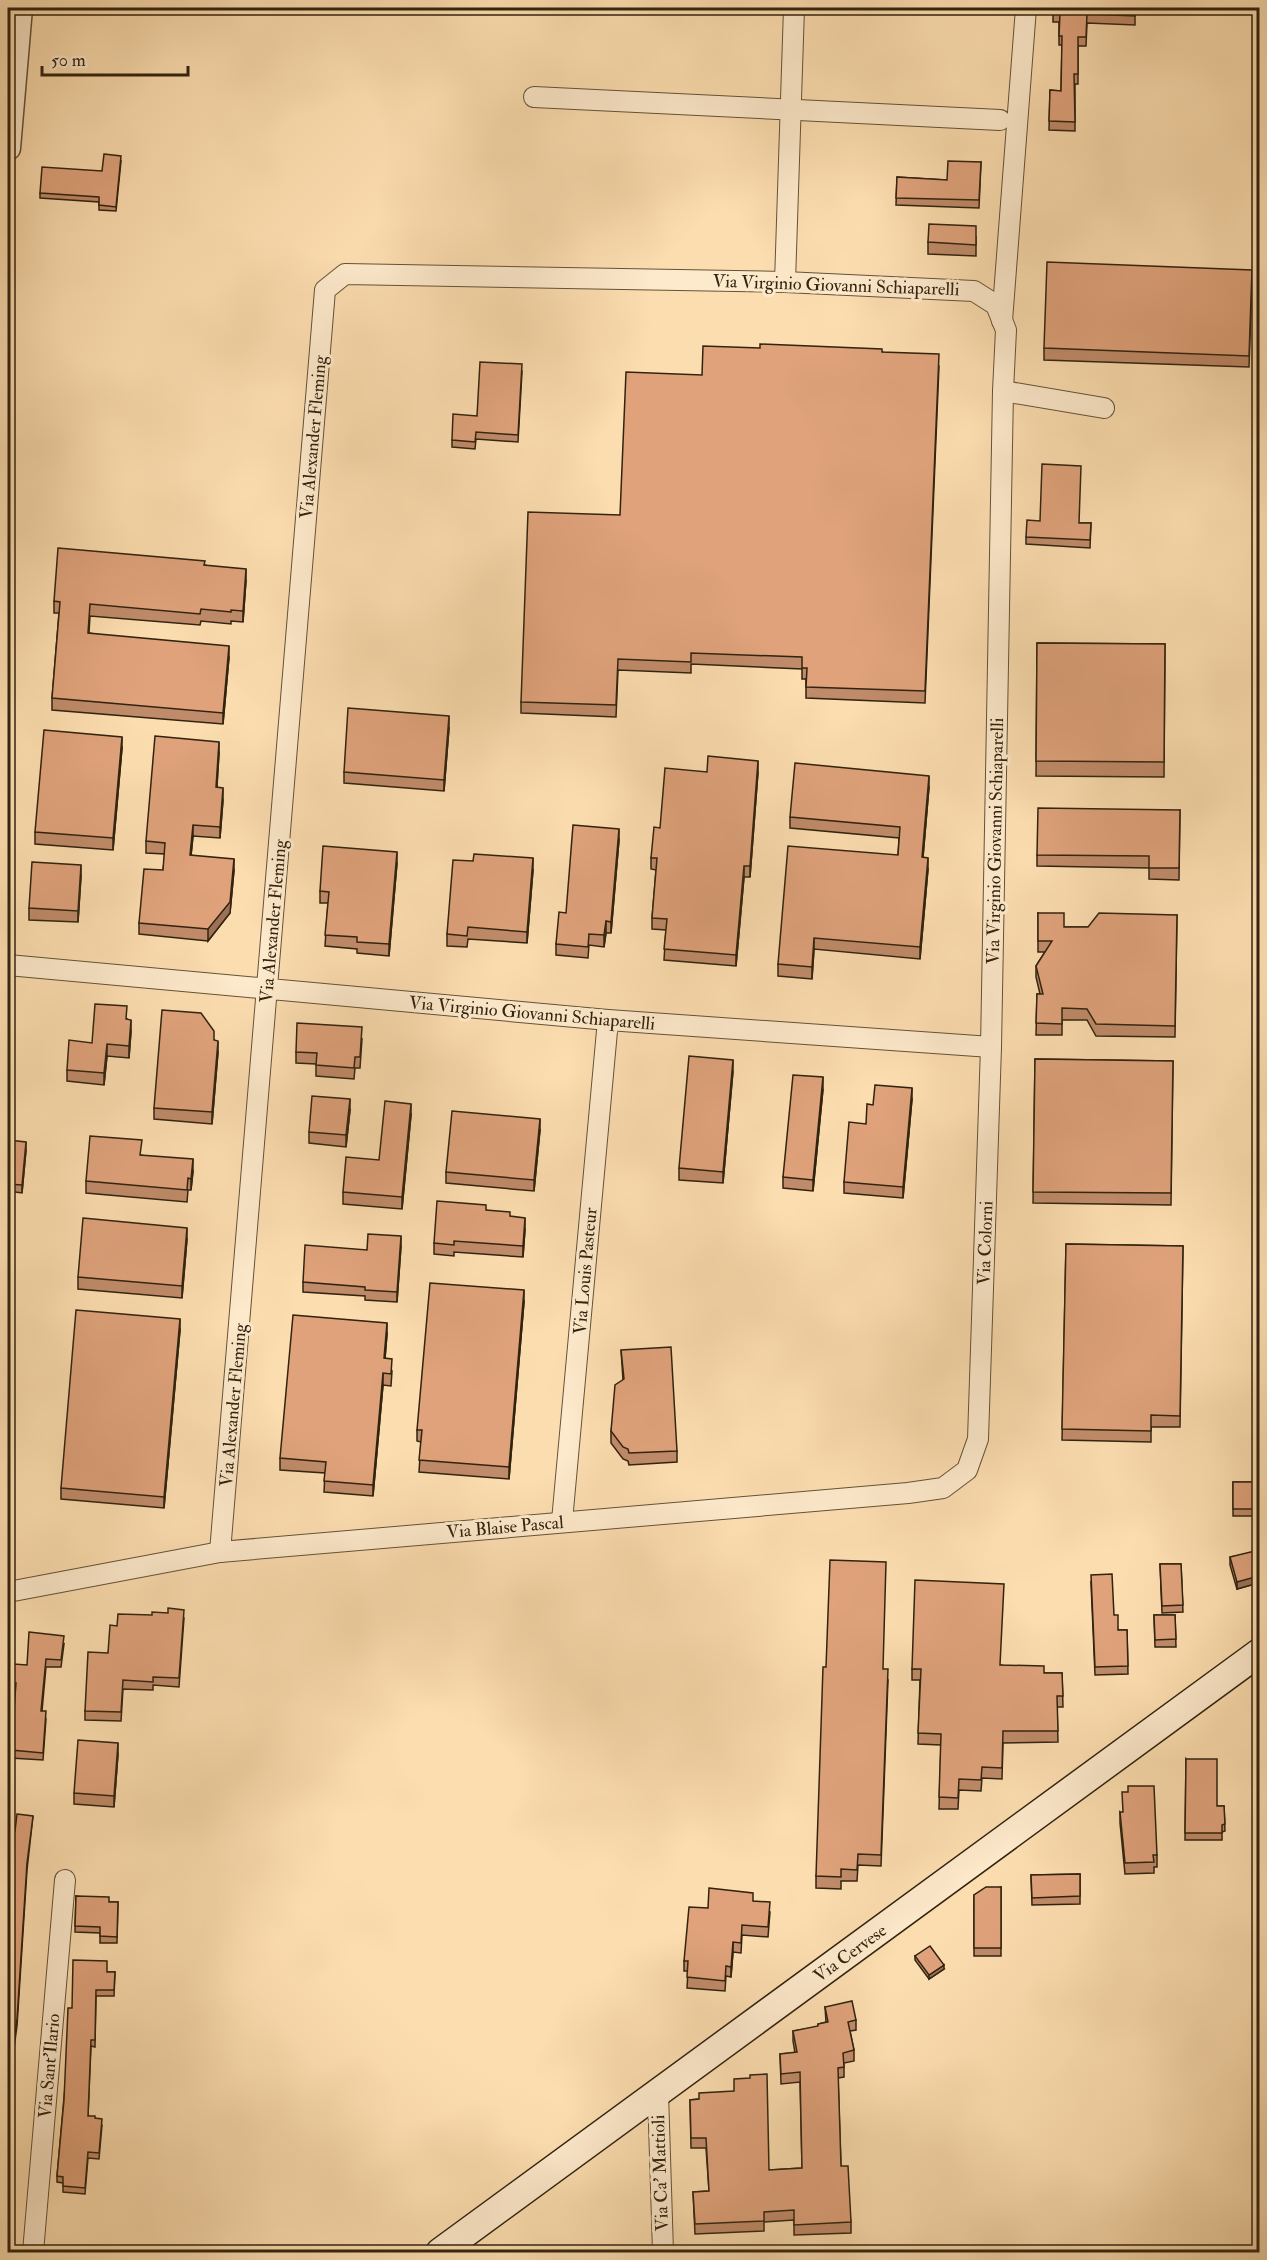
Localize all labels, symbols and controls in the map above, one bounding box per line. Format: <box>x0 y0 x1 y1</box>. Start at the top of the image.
scale bar <box>42 39 188 77</box>
text: 50 m <box>51 49 86 72</box>
street label: Via Virginio Giovanni Schiaparelli <box>712 270 960 301</box>
street label: Via Alexander Fleming <box>295 353 332 520</box>
street label: Via Virginio Giovanni Schiaparelli <box>982 717 1009 965</box>
street label: Via Alexander Fleming <box>255 837 292 1004</box>
street label: Via Virginio Giovanni Schiaparelli <box>408 991 656 1036</box>
street label: Via Colorni <box>973 1200 998 1286</box>
street label: Via Louis Pasteur <box>568 1206 603 1336</box>
street label: Via Alexander Fleming <box>215 1321 252 1488</box>
street label: Via Blaise Pascal <box>445 1511 565 1544</box>
street label: Via Cervese <box>809 1919 892 1988</box>
street label: Via Sant'Ilario <box>33 2012 66 2119</box>
street label: Via Ca' Mattioli <box>647 2114 674 2232</box>

